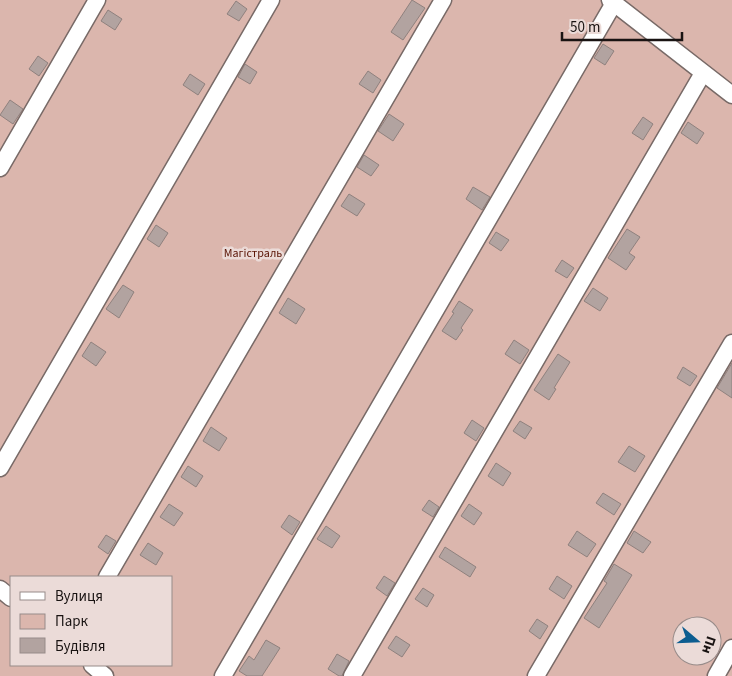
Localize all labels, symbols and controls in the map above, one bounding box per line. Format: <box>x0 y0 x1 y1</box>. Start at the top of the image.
scale bar <box>562 10 682 42</box>
text: 50 m <box>570 17 600 38</box>
park label: Магістраль <box>224 245 282 262</box>
legend <box>10 576 172 666</box>
text: Вулиця <box>55 586 103 607</box>
text: Парк <box>55 611 89 632</box>
north arrow <box>672 616 722 666</box>
text: Пн <box>696 633 721 656</box>
text: Будівля <box>55 636 105 657</box>

